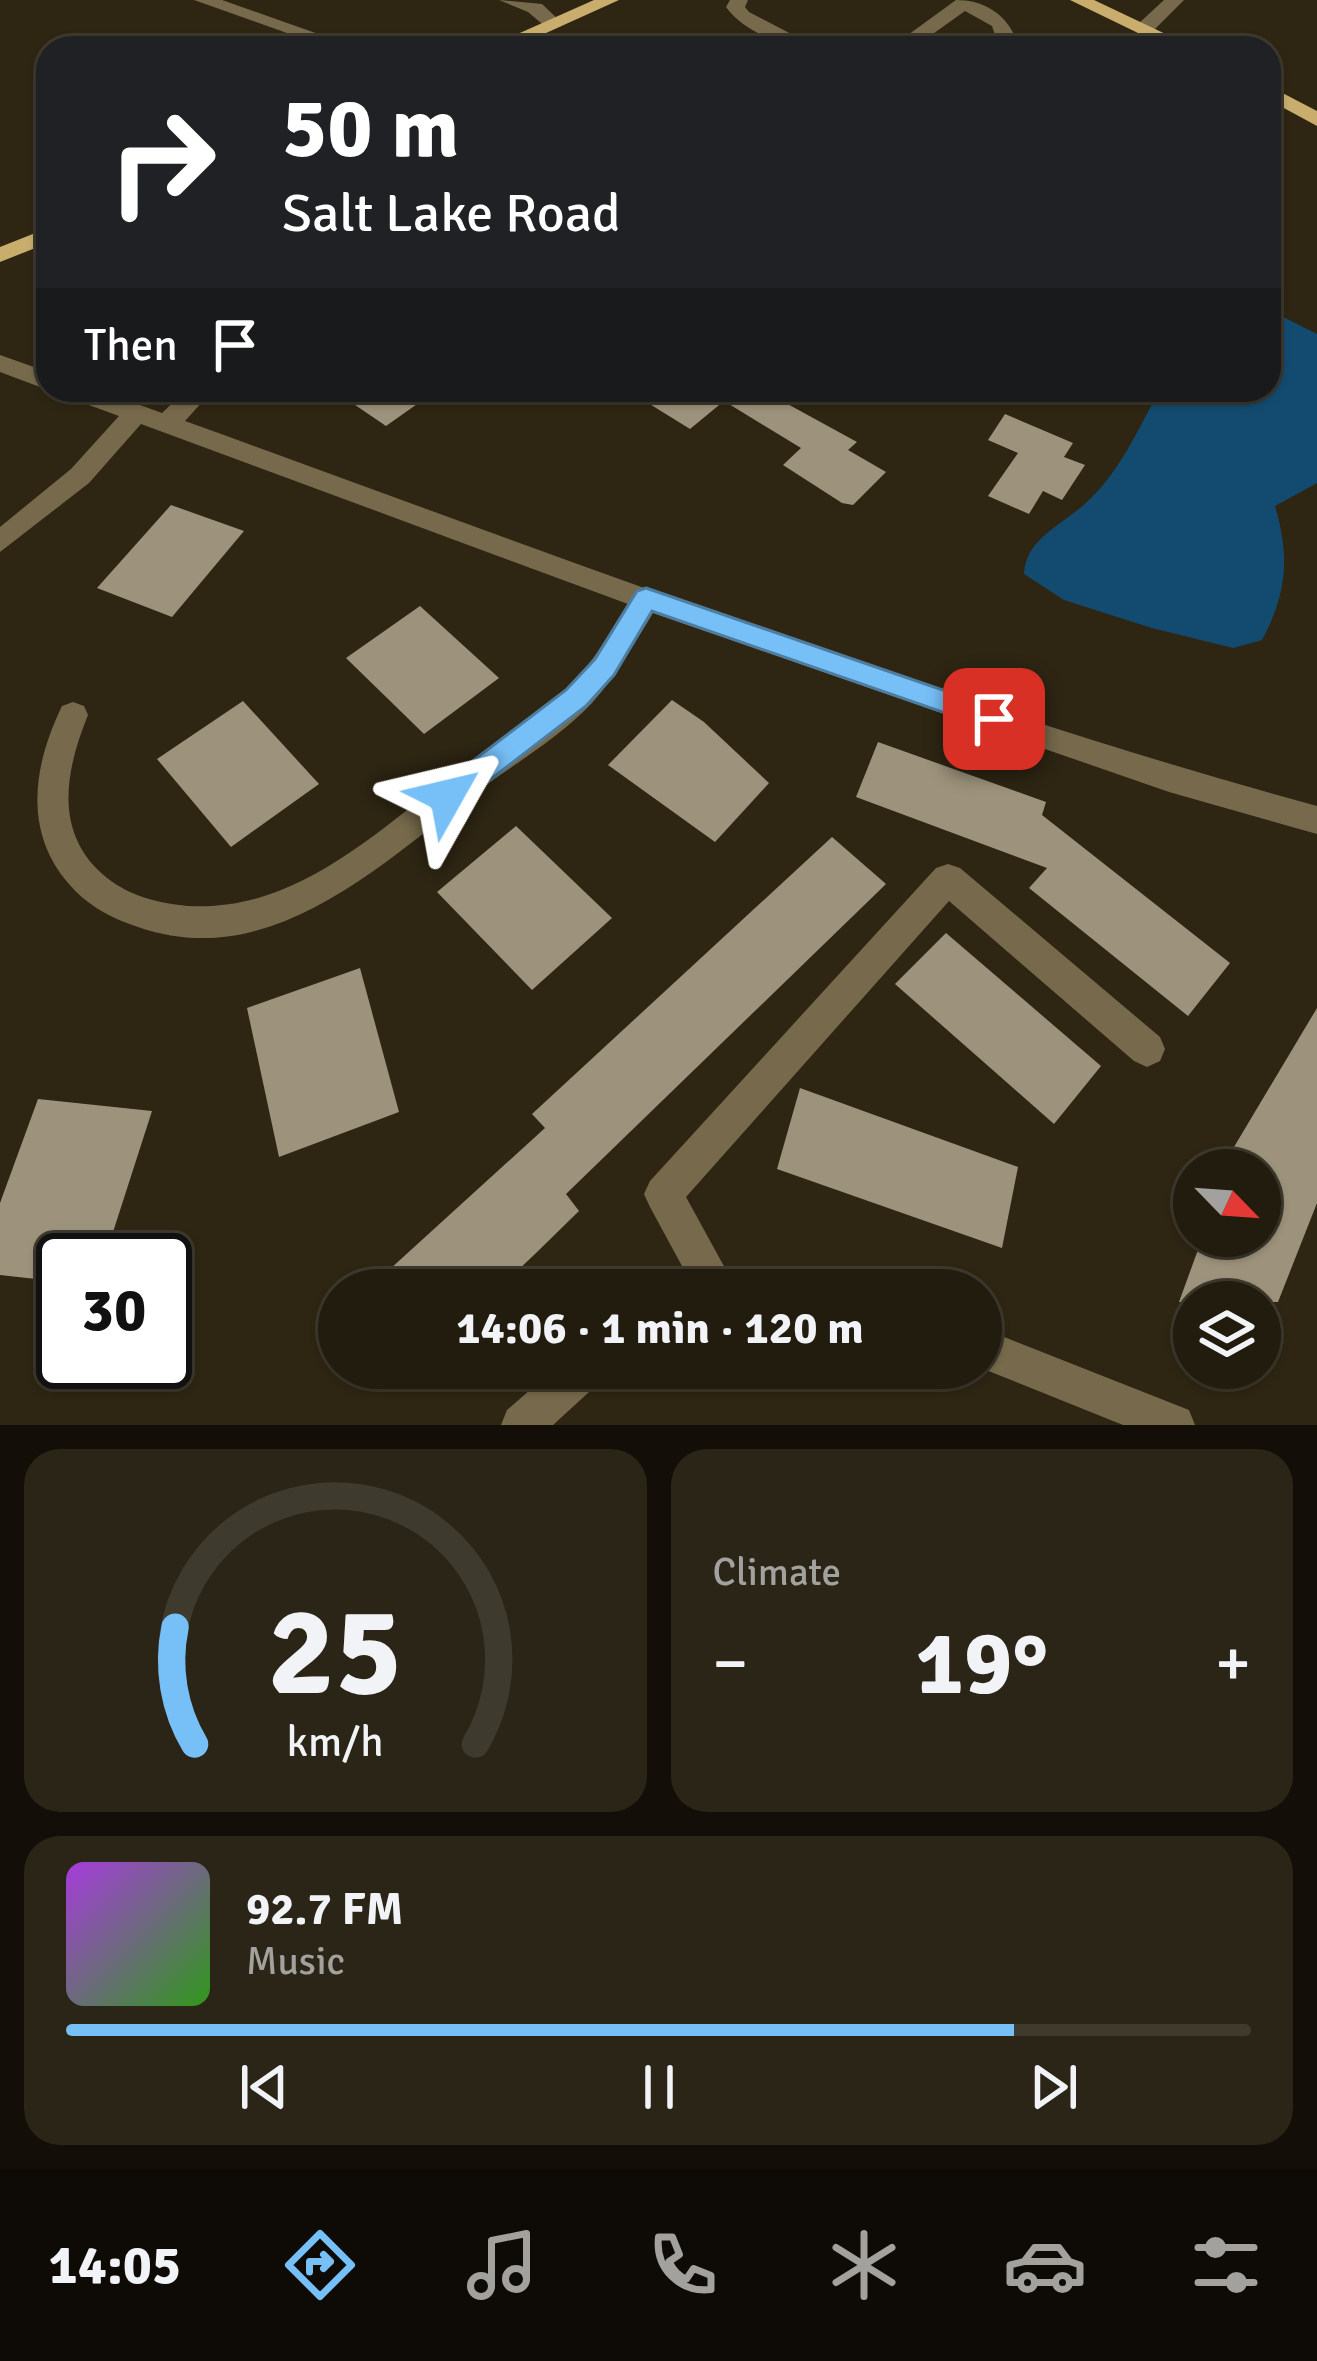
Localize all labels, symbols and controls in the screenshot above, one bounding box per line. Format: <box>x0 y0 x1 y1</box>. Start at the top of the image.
text: 50 m <box>282 77 459 181</box>
icon: right <box>84 84 240 240</box>
text: Salt Lake Road <box>282 180 621 247</box>
icon: arrive <box>202 312 268 378</box>
text: Then <box>84 318 178 373</box>
pin <box>943 668 1045 770</box>
icon: arrive <box>961 686 1027 752</box>
position arrow <box>384 733 510 859</box>
north arrow <box>1173 1149 1281 1257</box>
map controls <box>1173 1149 1281 1389</box>
speed limit sign: 30 <box>36 1233 192 1389</box>
button: layers <box>1173 1281 1281 1389</box>
text: 14:06 · 1 min · 120 m <box>456 1301 864 1356</box>
text: Climate <box>713 1548 841 1596</box>
text: 25 <box>268 1576 403 1729</box>
text: 19° <box>915 1608 1048 1719</box>
text: − <box>713 1623 748 1704</box>
text: + <box>1215 1623 1251 1704</box>
text: km/h <box>287 1715 384 1768</box>
text: 92.7 FM <box>246 1882 403 1937</box>
text: Music <box>246 1937 345 1985</box>
icon: previous <box>231 2054 297 2120</box>
icon: pause <box>626 2054 692 2120</box>
icon: next <box>1021 2054 1087 2120</box>
icon: directions <box>278 2223 362 2307</box>
icon: music <box>460 2223 544 2307</box>
icon: phone <box>641 2223 725 2307</box>
icon: climate <box>822 2223 906 2307</box>
icon: car <box>1003 2223 1087 2307</box>
icon: filters <box>1184 2223 1268 2307</box>
text: 14:05 <box>49 2232 181 2299</box>

